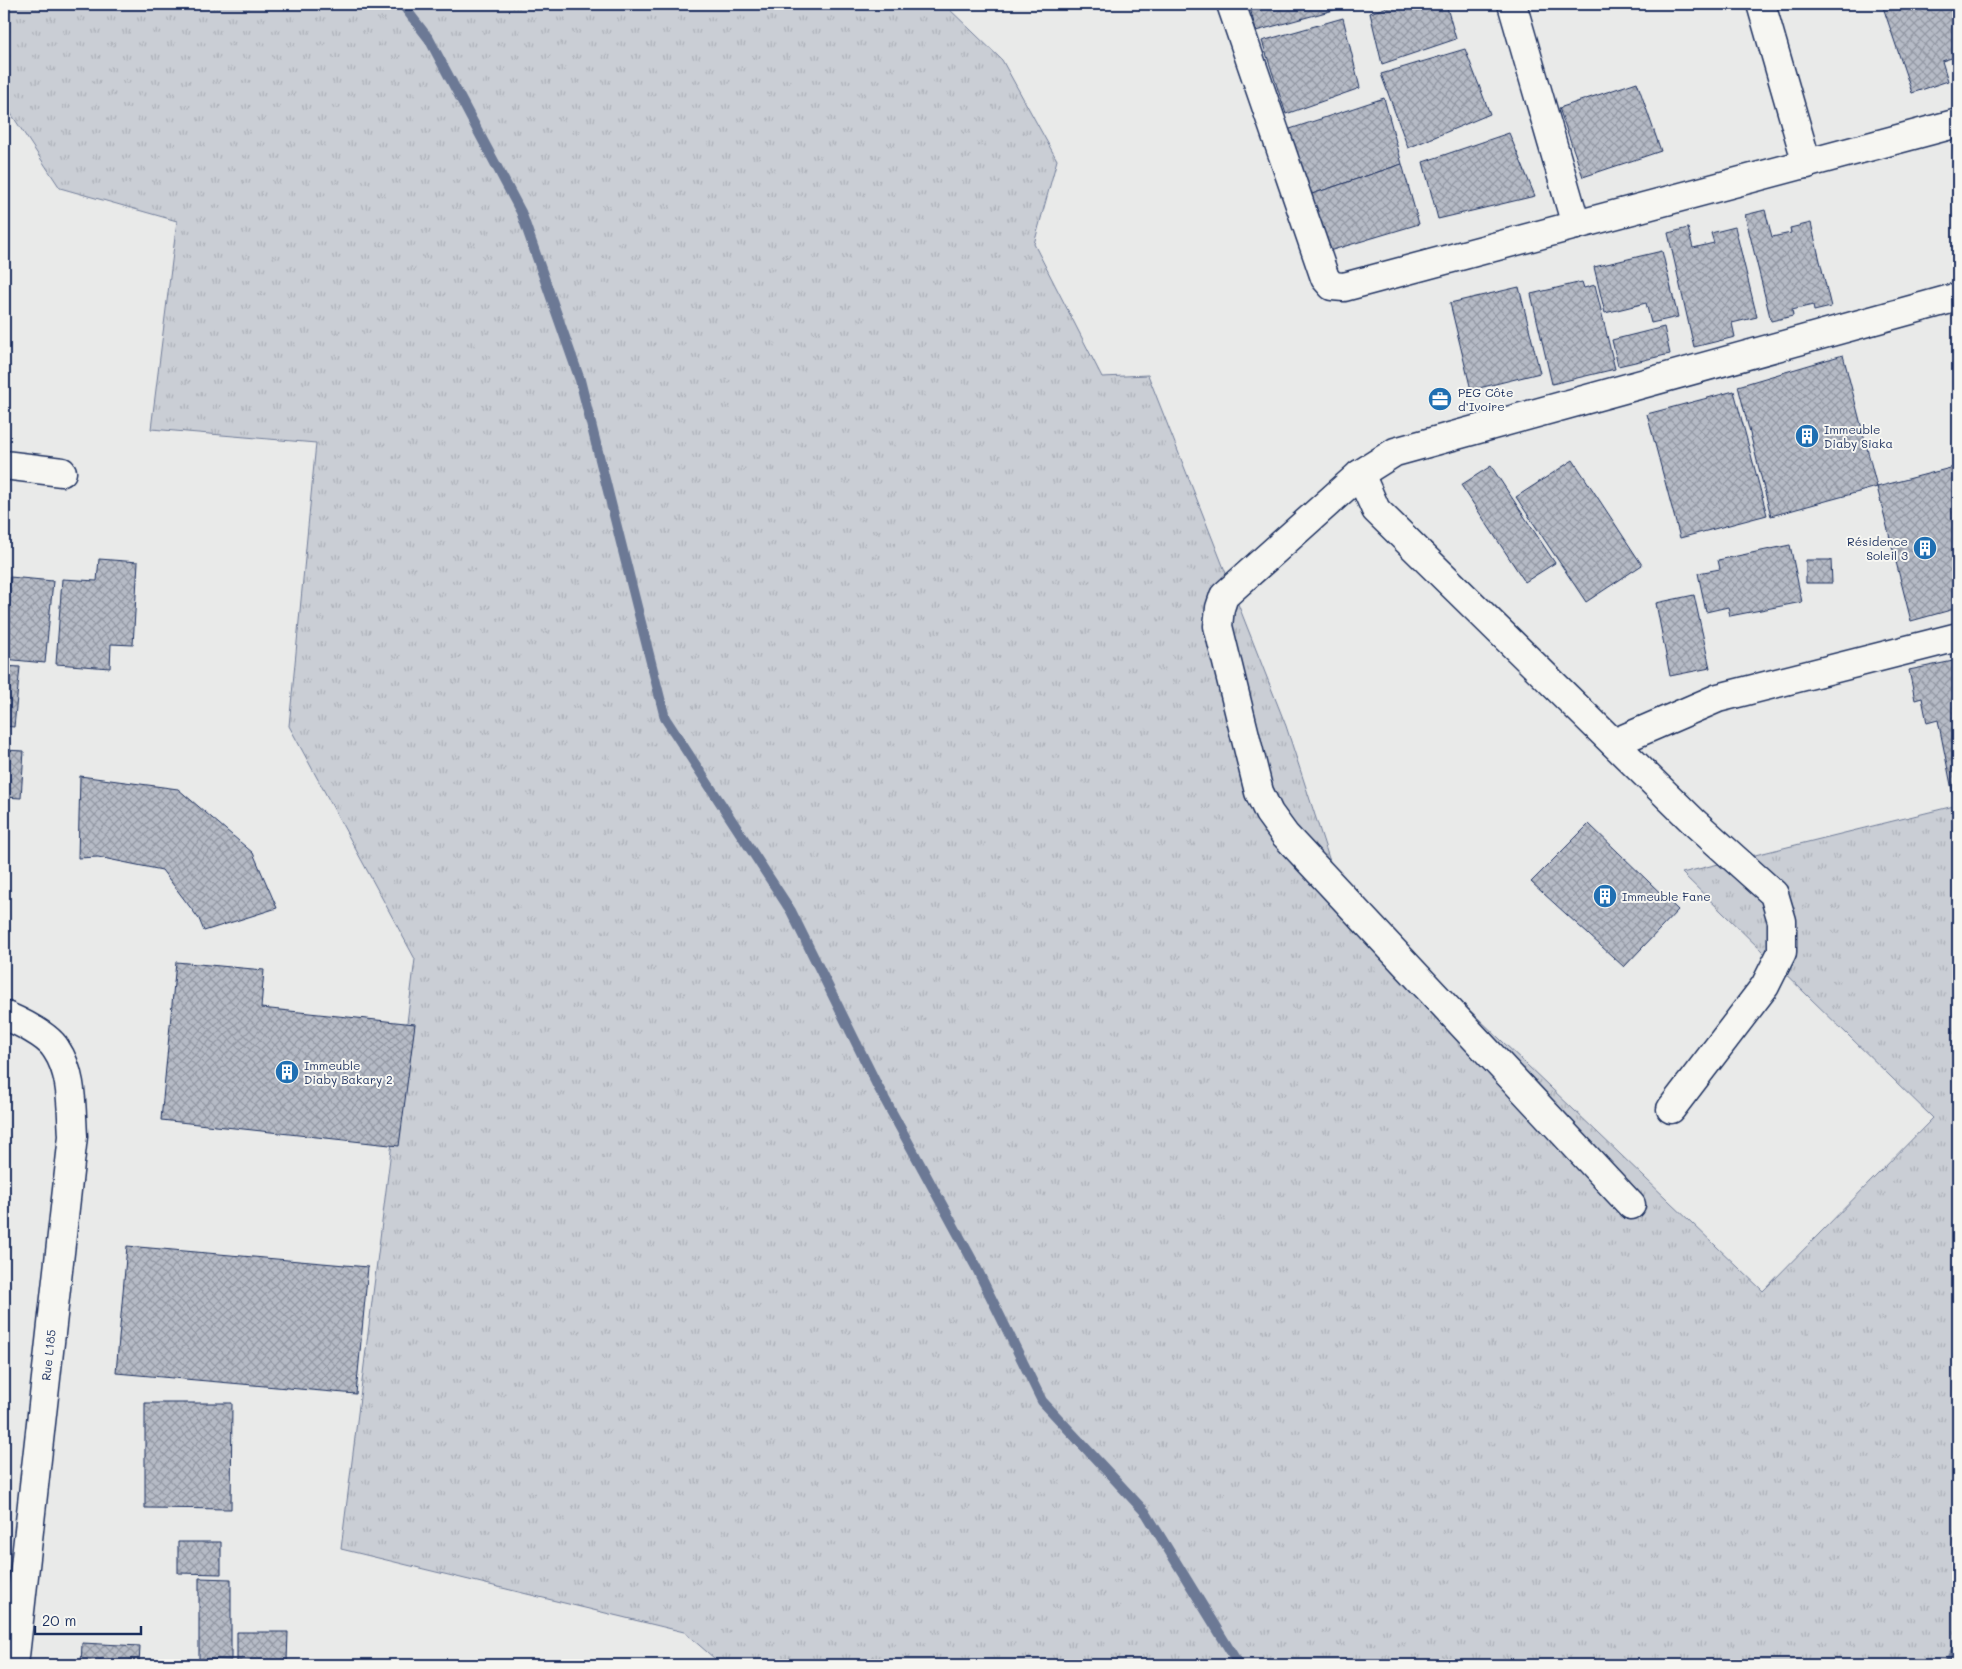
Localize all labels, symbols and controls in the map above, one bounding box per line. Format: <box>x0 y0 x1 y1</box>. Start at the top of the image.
place label: PEG Côte d’Ivoire <box>1458 384 1513 414</box>
office icon: PEG Côte d’Ivoire <box>1427 386 1453 412</box>
place label: Immeuble Diaby Siaka <box>1824 421 1893 451</box>
building icon: Immeuble Diaby Siaka <box>1794 423 1820 449</box>
place label: Résidence Soleil 3 <box>1847 533 1908 563</box>
building icon: Résidence Soleil 3 <box>1912 535 1938 561</box>
building icon: Immeuble Fane <box>1592 883 1618 909</box>
place label: Immeuble Fane <box>1622 888 1711 904</box>
place label: Immeuble Diaby Bakary 2 <box>304 1057 393 1087</box>
building icon: Immeuble Diaby Bakary 2 <box>274 1059 300 1085</box>
street label: Rue L185 <box>37 1329 59 1381</box>
scale bar <box>35 1604 141 1636</box>
text: 20 m <box>42 1610 76 1630</box>

